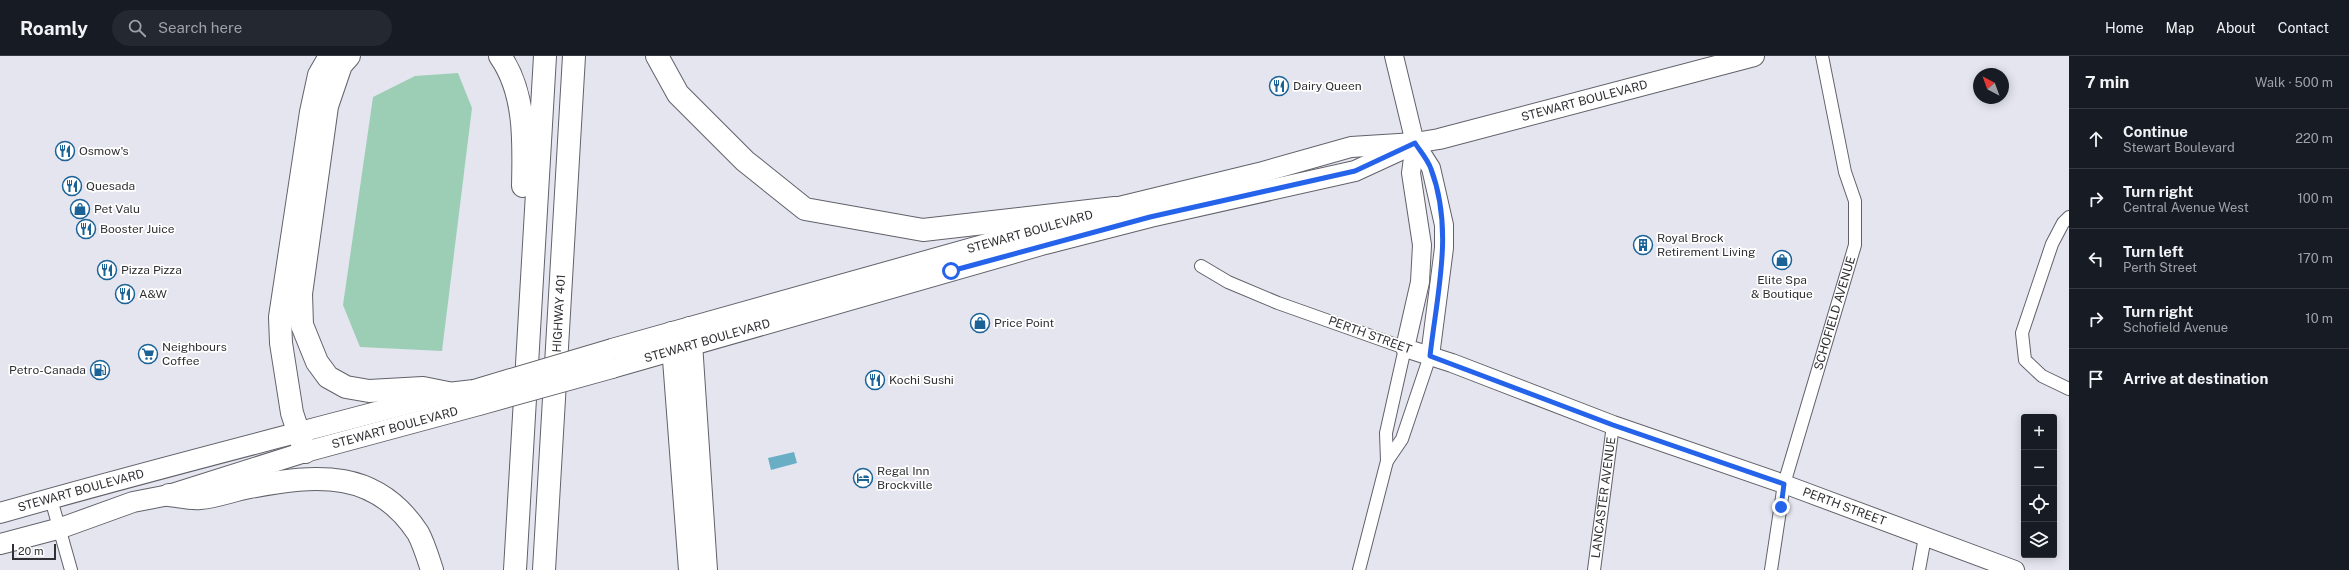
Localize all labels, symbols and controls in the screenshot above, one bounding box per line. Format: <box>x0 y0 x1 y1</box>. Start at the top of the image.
search box <box>112 10 392 46</box>
text: Roamly <box>20 17 88 39</box>
icon: search <box>126 17 148 39</box>
text: Search here <box>158 19 242 36</box>
text: Home <box>2105 20 2144 36</box>
text: Map <box>2166 20 2194 36</box>
text: About <box>2216 20 2256 36</box>
text: Contact <box>2278 20 2329 36</box>
north arrow <box>1973 68 2009 104</box>
text: 7 min <box>2085 72 2129 92</box>
restaurant icon: Dairy Queen <box>1268 75 1290 97</box>
text: Walk · 500 m <box>2255 75 2333 90</box>
street label: STEWART BOULEVARD <box>1520 77 1649 124</box>
place label: Dairy Queen <box>1293 79 1362 93</box>
text: Continue <box>2123 123 2188 140</box>
icon: ahead <box>2085 128 2107 150</box>
text: 220 m <box>2295 131 2333 146</box>
restaurant icon: Osmow's <box>54 140 76 162</box>
text: Stewart Boulevard <box>2123 140 2235 155</box>
place label: Osmow's <box>79 144 129 158</box>
restaurant icon: Quesada <box>61 175 83 197</box>
place label: Quesada <box>86 179 135 193</box>
text: Turn right <box>2123 183 2193 200</box>
icon: right <box>2085 188 2107 210</box>
text: 100 m <box>2297 191 2333 206</box>
shop icon: Pet Valu <box>69 198 91 220</box>
text: Central Avenue West <box>2123 200 2249 215</box>
place label: Pet Valu <box>94 202 140 216</box>
street label: STEWART BOULEVARD <box>965 208 1095 256</box>
restaurant icon: Booster Juice <box>75 218 97 240</box>
place label: Booster Juice <box>100 222 175 236</box>
place label: Royal Brock Retirement Living <box>1657 231 1755 259</box>
building icon: Royal Brock Retirement Living <box>1632 234 1654 256</box>
text: Turn left <box>2123 243 2184 260</box>
icon: left <box>2085 248 2107 270</box>
shop icon: Elite Spa & Boutique <box>1771 249 1793 271</box>
text: 170 m <box>2298 251 2333 266</box>
street label: SCHOFIELD AVENUE <box>1811 255 1858 372</box>
restaurant icon: Pizza Pizza <box>96 259 118 281</box>
text: Perth Street <box>2123 260 2197 275</box>
route start <box>942 262 960 280</box>
place label: Pizza Pizza <box>121 263 182 277</box>
place label: Elite Spa & Boutique <box>1751 273 1813 301</box>
street label: HIGHWAY 401 <box>550 274 568 353</box>
restaurant icon: A&W <box>114 283 136 305</box>
place label: A&W <box>139 287 167 301</box>
text: Turn right <box>2123 303 2193 320</box>
icon: right <box>2085 308 2107 330</box>
text: 10 m <box>2305 311 2333 326</box>
shop icon: Price Point <box>969 312 991 334</box>
street label: PERTH STREET <box>1326 313 1414 357</box>
street label: STEWART BOULEVARD <box>643 316 772 365</box>
place label: Price Point <box>994 316 1054 330</box>
text: Schofield Avenue <box>2123 320 2228 335</box>
place label: Neighbours Coffee <box>162 340 227 368</box>
supermarket icon: Neighbours Coffee <box>137 343 159 365</box>
fuel station icon: Petro-Canada <box>89 359 111 381</box>
place label: Petro-Canada <box>9 363 86 377</box>
icon: arrive <box>2085 368 2107 390</box>
restaurant icon: Kochi Sushi <box>864 369 886 391</box>
text: Arrive at destination <box>2123 370 2268 387</box>
place label: Kochi Sushi <box>889 373 954 387</box>
street label: STEWART BOULEVARD <box>330 404 460 451</box>
map controls <box>2021 414 2057 558</box>
button: + <box>2021 414 2057 450</box>
street label: LANCASTER AVENUE <box>1589 436 1618 559</box>
button: − <box>2021 450 2057 486</box>
place label: Regal Inn Brockville <box>877 464 933 492</box>
street label: STEWART BOULEVARD <box>16 466 146 515</box>
hotel icon: Regal Inn Brockville <box>852 467 874 489</box>
street label: PERTH STREET <box>1801 485 1888 528</box>
button: locate <box>2021 486 2057 522</box>
route end <box>1772 498 1790 516</box>
button: layers <box>2021 522 2057 558</box>
scale bar <box>12 542 56 561</box>
text: 20 m <box>18 545 43 557</box>

